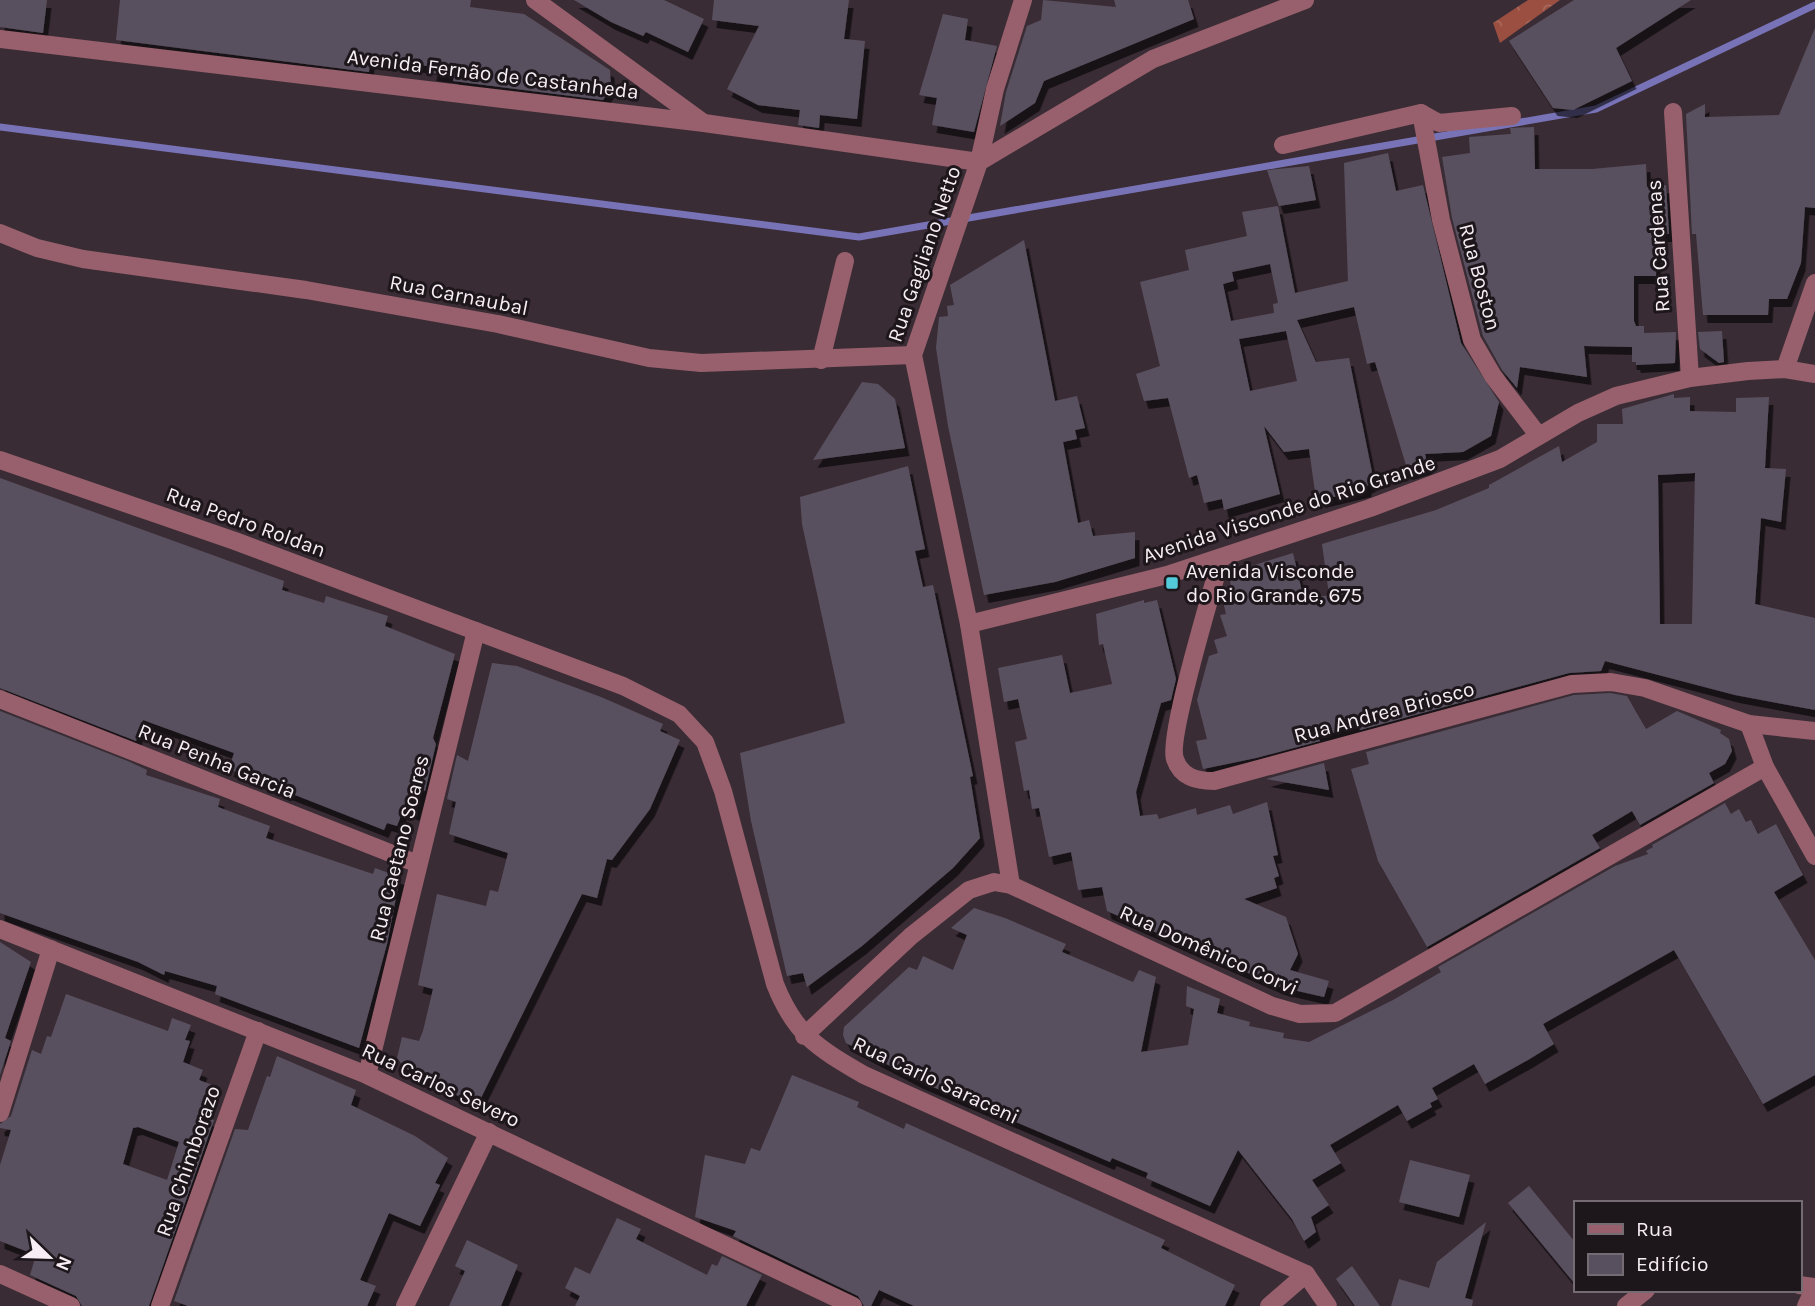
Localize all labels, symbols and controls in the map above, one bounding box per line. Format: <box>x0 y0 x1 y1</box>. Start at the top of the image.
street label: Avenida Fernão de Castanheda <box>346 44 640 104</box>
street label: Rua Gagliano Netto <box>883 163 965 345</box>
street label: Rua Cardenas <box>1641 179 1675 313</box>
street label: Rua Boston <box>1454 221 1506 333</box>
street label: Rua Carnaubal <box>388 270 530 320</box>
street label: Avenida Visconde do Rio Grande <box>1140 450 1438 568</box>
street label: Rua Pedro Roldan <box>163 482 329 562</box>
place label: Avenida Visconde do Rio Grande, 675 <box>1186 559 1362 607</box>
marker: Avenida Visconde do Rio Grande, 675 <box>1164 575 1180 591</box>
street label: Rua Andrea Briosco <box>1291 676 1477 748</box>
street label: Rua Penha Garcia <box>135 718 299 804</box>
street label: Rua Caetano Soares <box>364 752 434 944</box>
street label: Rua Domênico Corvi <box>1116 900 1302 1000</box>
street label: Rua Carlo Saraceni <box>849 1031 1023 1129</box>
street label: Rua Carlos Severo <box>358 1038 524 1132</box>
street label: Rua Chimborazo <box>151 1082 225 1240</box>
legend <box>1574 1201 1801 1292</box>
text: Rua <box>1636 1217 1673 1241</box>
north arrow <box>14 1222 84 1292</box>
text: Edifício <box>1636 1252 1709 1276</box>
text: N <box>51 1253 77 1274</box>

